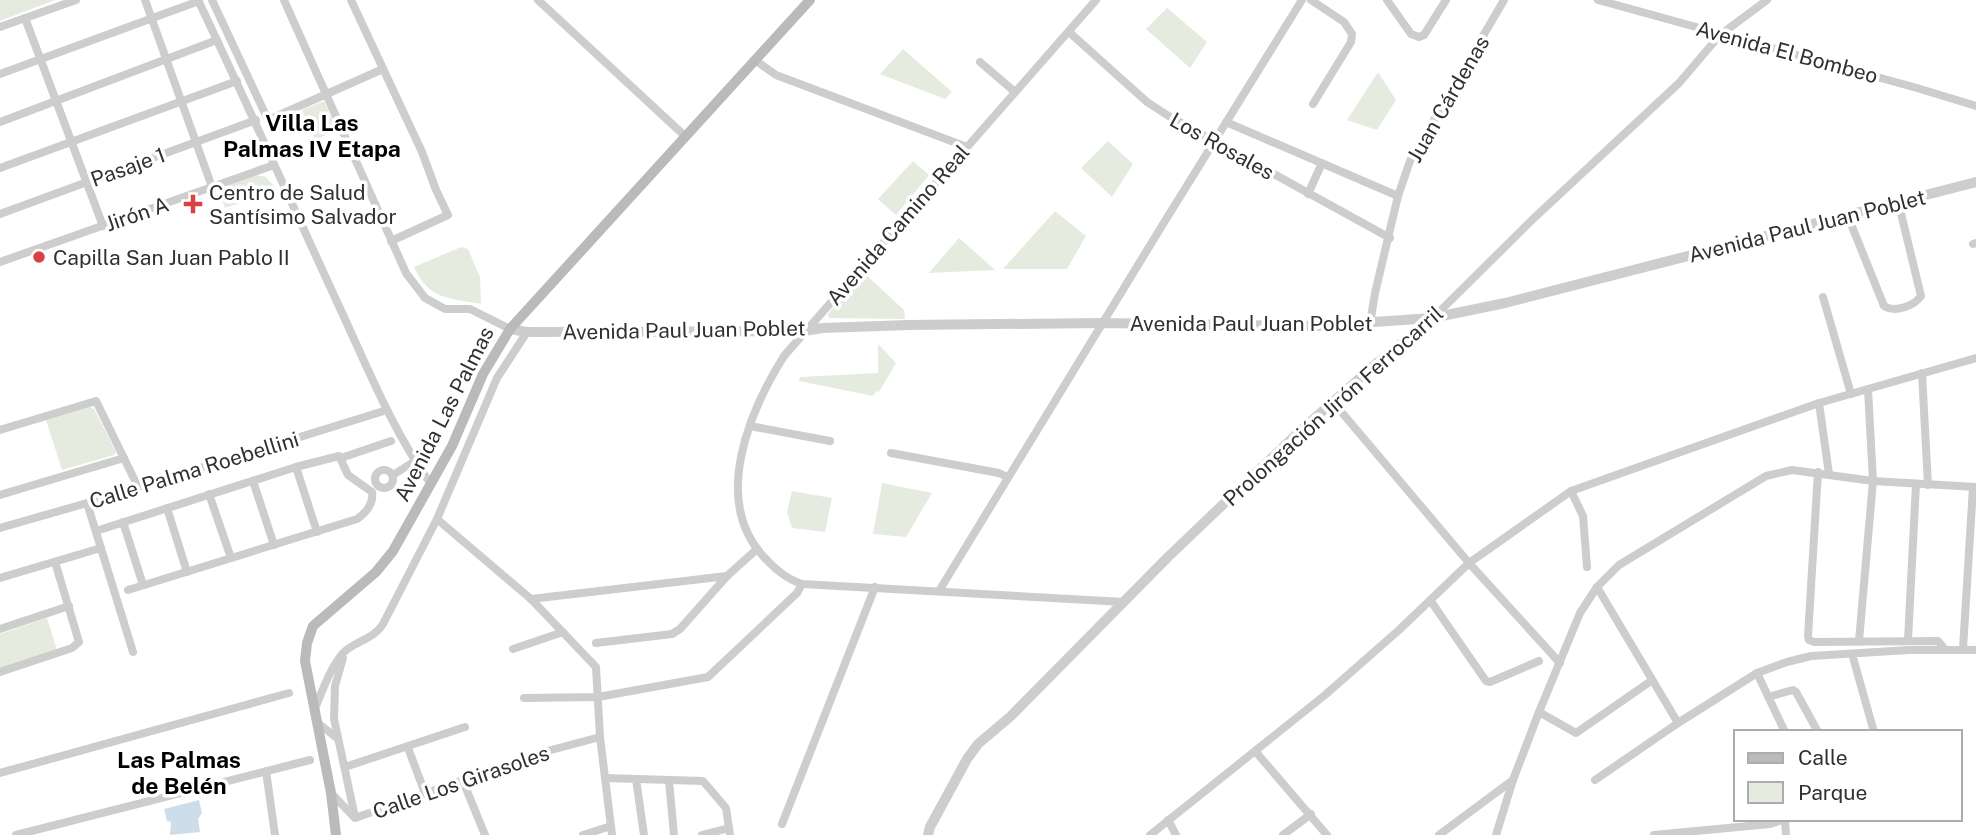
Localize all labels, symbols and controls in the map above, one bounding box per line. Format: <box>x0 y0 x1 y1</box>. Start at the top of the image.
street label: Avenida El Bombeo <box>1693 16 1881 88</box>
street label: Juan Cárdenas <box>1402 31 1494 167</box>
street label: Los Rosales <box>1165 107 1279 185</box>
district label: Villa Las Palmas IV Etapa <box>223 109 401 162</box>
street label: Avenida Camino Real <box>821 140 975 310</box>
street label: Pasaje 1 <box>87 142 169 192</box>
place label: Centro de Salud Santísimo Salvador <box>209 180 397 229</box>
street label: Avenida Paul Juan Poblet <box>1686 184 1928 268</box>
street label: Jirón A <box>102 191 172 236</box>
marker: Centro de Salud Santísimo Salvador <box>183 194 203 214</box>
place label: Capilla San Juan Pablo II <box>53 245 290 270</box>
marker: Capilla San Juan Pablo II <box>31 249 47 265</box>
street label: Prolongación Jirón Ferrocarril <box>1218 301 1448 511</box>
street label: Avenida Paul Juan Poblet <box>1129 311 1373 336</box>
street label: Avenida Paul Juan Poblet <box>562 315 806 345</box>
street label: Avenida Las Palmas <box>389 322 499 506</box>
street label: Calle Palma Roebellini <box>86 426 302 514</box>
legend <box>1734 730 1962 821</box>
street label: Calle Los Girasoles <box>370 740 552 824</box>
text: Calle <box>1798 745 1848 770</box>
district label: Las Palmas de Belén <box>117 746 241 799</box>
text: Parque <box>1798 780 1867 805</box>

